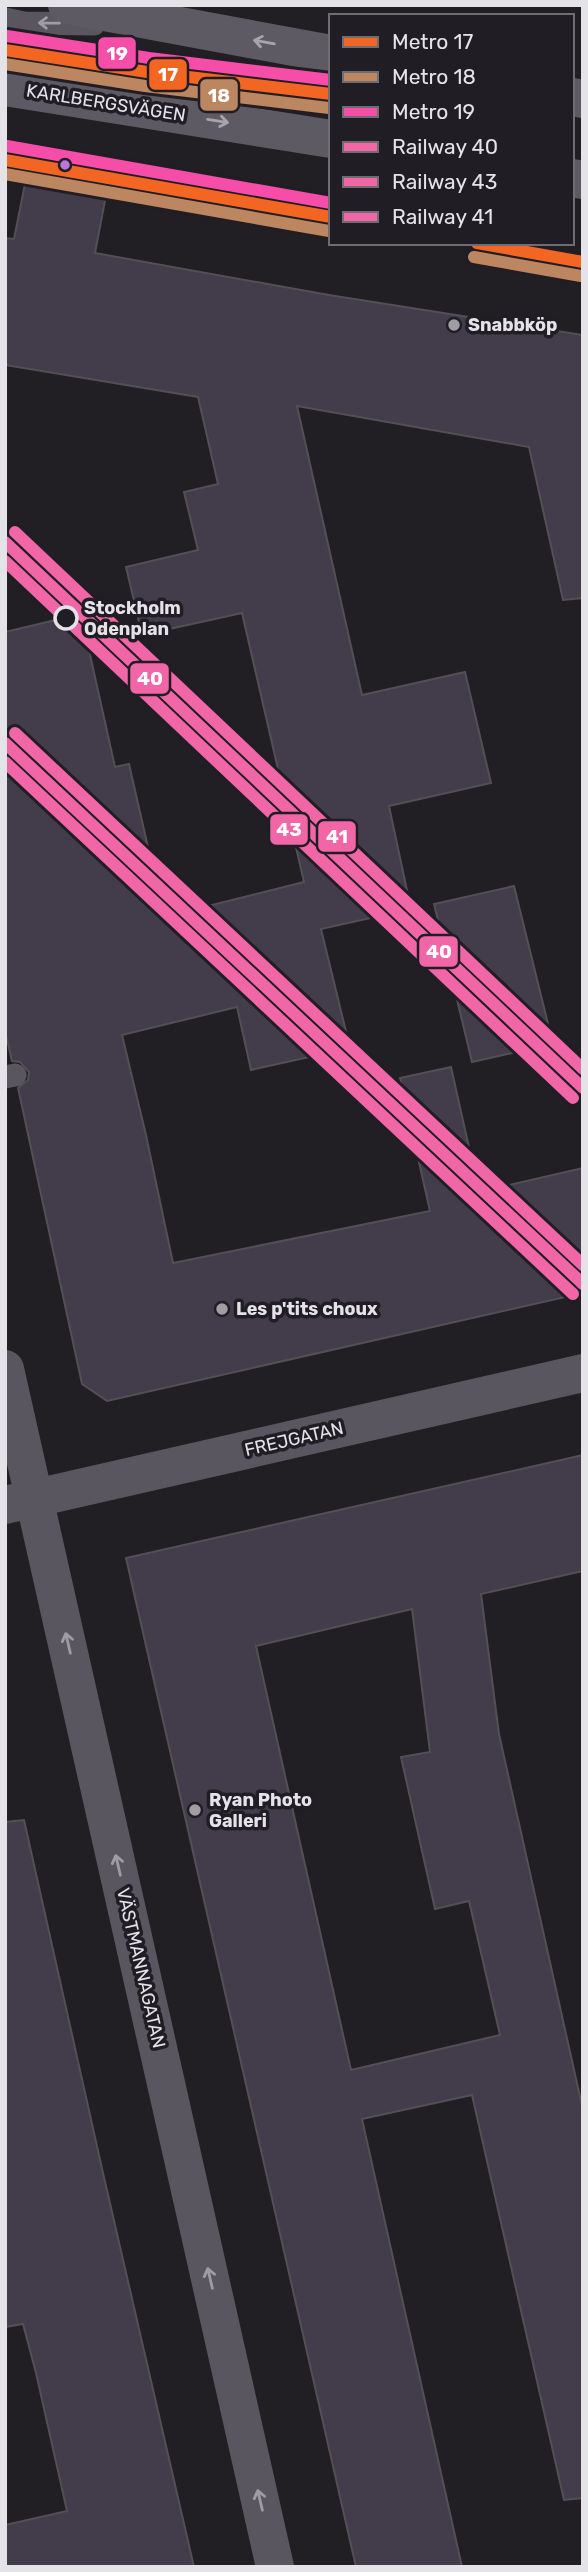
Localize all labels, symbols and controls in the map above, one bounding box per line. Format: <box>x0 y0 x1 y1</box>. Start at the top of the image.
legend <box>329 14 574 245</box>
one-way arrow <box>38 16 61 30</box>
text: Metro 17 <box>392 29 474 54</box>
one-way arrow <box>253 35 276 48</box>
line badge: 19 <box>97 36 137 70</box>
text: 19 <box>106 42 128 65</box>
line badge: 17 <box>148 58 188 91</box>
text: 17 <box>158 63 178 86</box>
text: Metro 18 <box>392 64 476 89</box>
line badge: 18 <box>199 78 239 112</box>
street label: KARLBERGSVÄGEN <box>25 80 187 126</box>
text: 18 <box>208 84 230 107</box>
text: Metro 19 <box>392 99 475 124</box>
one-way arrow <box>206 115 229 128</box>
text: Railway 40 <box>392 134 498 159</box>
unlabelled marker <box>58 158 72 172</box>
text: Railway 43 <box>392 169 497 194</box>
text: Railway 41 <box>392 204 493 229</box>
place label: Snabbköp <box>468 314 557 336</box>
marker: Snabbköp <box>446 317 462 333</box>
place label: Stockholm Odenplan <box>84 597 181 640</box>
marker: Stockholm Odenplan <box>54 606 78 630</box>
line badge: 40 <box>129 662 170 695</box>
text: 40 <box>137 667 163 690</box>
line badge: 43 <box>269 813 309 846</box>
text: 43 <box>276 818 302 841</box>
line badge: 41 <box>317 820 357 853</box>
text: 41 <box>326 825 348 848</box>
line badge: 40 <box>418 935 459 968</box>
text: 40 <box>426 940 452 963</box>
place label: Les p'tits choux <box>236 1298 378 1320</box>
marker: Les p'tits choux <box>214 1301 230 1317</box>
street label: FREJGATAN <box>242 1417 346 1461</box>
one-way arrow <box>61 1632 74 1655</box>
place label: Ryan Photo Galleri <box>209 1789 312 1832</box>
marker: Ryan Photo Galleri <box>187 1802 203 1818</box>
one-way arrow <box>110 1854 124 1877</box>
street label: VÄSTMANNAGATAN <box>112 1886 170 2050</box>
one-way arrow <box>203 2267 217 2290</box>
one-way arrow <box>253 2489 266 2512</box>

